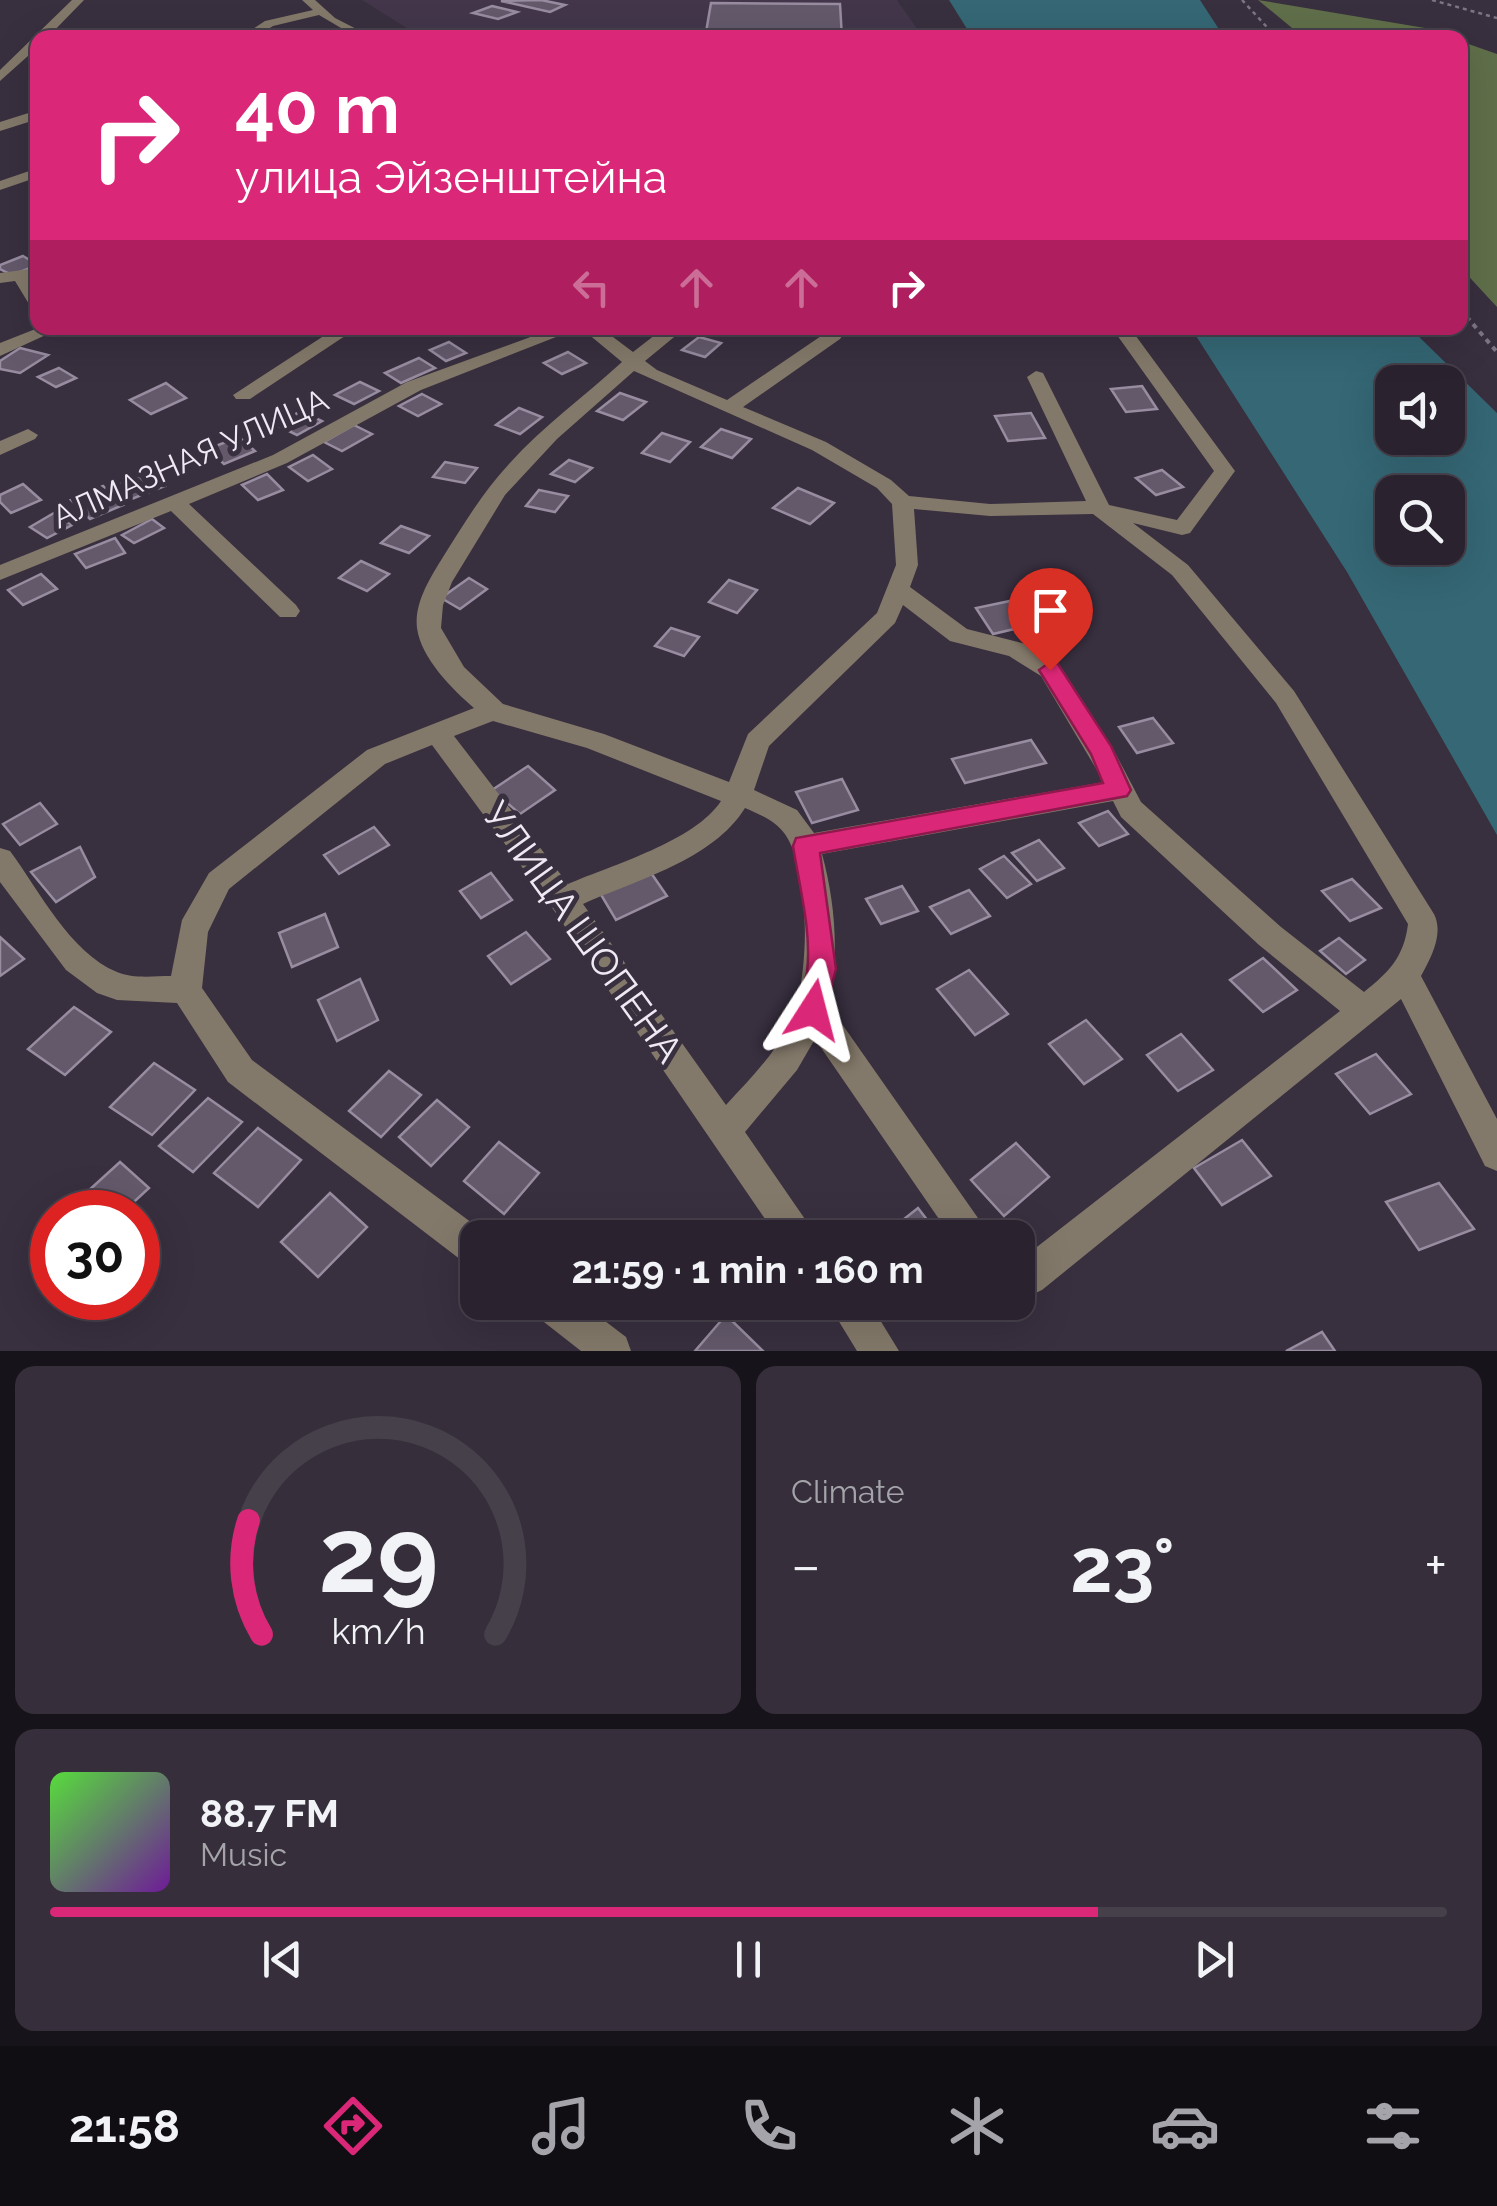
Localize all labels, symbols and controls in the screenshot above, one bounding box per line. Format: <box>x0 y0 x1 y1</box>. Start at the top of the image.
text: 40 m <box>235 67 400 149</box>
icon: right <box>70 70 200 200</box>
text: улица Эйзенштейна <box>235 151 667 204</box>
icon: left <box>564 260 619 315</box>
icon: ahead <box>669 260 724 315</box>
icon: ahead <box>774 260 829 315</box>
icon: right <box>879 260 934 315</box>
map controls <box>1375 365 1465 565</box>
button: sound <box>1375 365 1465 455</box>
street label: АЛМАЗНАЯ УЛИЦА <box>46 380 334 536</box>
button: search <box>1375 475 1465 565</box>
pin <box>1008 568 1093 671</box>
icon: arrive <box>1023 583 1078 638</box>
street label: УЛИЦА ШОПЕНА <box>474 793 693 1071</box>
position arrow <box>761 958 865 1062</box>
speed limit sign: 30 <box>30 1190 160 1320</box>
text: 21:59 · 1 min · 160 m <box>571 1247 924 1292</box>
text: Climate <box>791 1473 905 1510</box>
text: 29 <box>318 1494 438 1616</box>
text: 23° <box>1070 1521 1175 1610</box>
text: − <box>791 1533 821 1598</box>
text: + <box>1424 1533 1447 1598</box>
text: km/h <box>331 1610 425 1652</box>
text: 88.7 FM <box>200 1791 339 1836</box>
text: Music <box>200 1836 287 1873</box>
icon: previous <box>255 1932 310 1987</box>
icon: pause <box>721 1932 776 1987</box>
icon: next <box>1187 1932 1242 1987</box>
icon: directions <box>318 2091 388 2161</box>
icon: music <box>526 2091 596 2161</box>
icon: phone <box>734 2091 804 2161</box>
icon: climate <box>942 2091 1012 2161</box>
icon: car <box>1150 2091 1220 2161</box>
icon: filters <box>1358 2091 1428 2161</box>
text: 21:58 <box>69 2100 180 2153</box>

